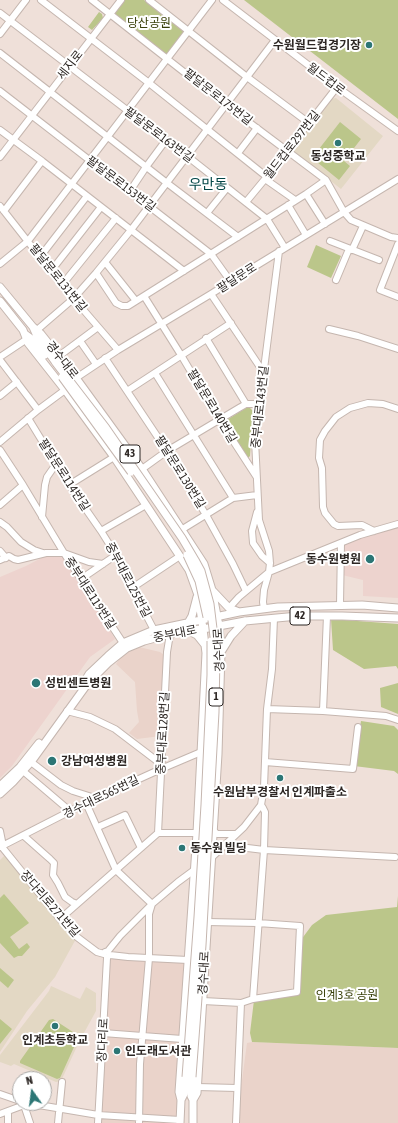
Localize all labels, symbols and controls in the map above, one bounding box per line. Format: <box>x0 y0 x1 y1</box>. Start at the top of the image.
park label: 당산공원 <box>127 16 171 30</box>
place label: 수원월드컵경기장 <box>273 38 361 52</box>
marker: 수원월드컵경기장 <box>364 40 374 50</box>
street label: 세지로 <box>54 48 86 82</box>
street label: 월드컵로 <box>304 60 348 98</box>
street label: 팔달문로175번길 <box>181 66 255 128</box>
street label: 팔달문로163번길 <box>121 104 197 166</box>
street label: 월드컵로297번길 <box>261 108 323 182</box>
marker: 동성중학교 <box>333 138 343 148</box>
place label: 동성중학교 <box>310 149 366 163</box>
street label: 팔달문로153번길 <box>83 153 159 215</box>
district label: 우만동 <box>189 177 227 193</box>
street label: 팔달문로131번길 <box>26 241 90 315</box>
street label: 팔달문로 <box>215 260 259 296</box>
street label: 경수대로 <box>43 338 81 382</box>
street label: 중부대로143번길 <box>248 365 272 449</box>
street label: 팔달문로140번길 <box>184 367 240 445</box>
street label: 팔달문로130번길 <box>152 433 208 511</box>
street label: 팔달문로114번길 <box>35 436 93 514</box>
road number: 43 <box>120 445 140 463</box>
street label: 중부대로125번길 <box>102 540 154 620</box>
place label: 동수원병원 <box>306 552 361 566</box>
marker: 동수원병원 <box>364 553 376 565</box>
street label: 중부대로119번길 <box>61 554 119 632</box>
road number: 42 <box>290 607 310 625</box>
street label: 중부대로 <box>152 623 198 645</box>
street label: 경수대로 <box>211 628 227 672</box>
place label: 성빈센트병원 <box>45 676 111 690</box>
marker: 성빈센트병원 <box>30 677 42 689</box>
road number: 1 <box>209 688 223 706</box>
street label: 중부대로128번길 <box>154 691 172 775</box>
place label: 강남여성병원 <box>61 754 127 768</box>
marker: 강남여성병원 <box>46 755 58 767</box>
street label: 경수대로565번길 <box>60 772 142 822</box>
marker: 수원남부경찰서 인계파출소 <box>275 773 285 783</box>
place label: 수원남부경찰서 인계파출소 <box>213 785 347 799</box>
place label: 동수원 빌딩 <box>190 841 247 855</box>
marker: 동수원 빌딩 <box>177 843 187 853</box>
street label: 장다리로271번길 <box>17 868 83 940</box>
street label: 경수대로 <box>196 951 212 995</box>
park label: 인계3호 공원 <box>316 988 378 1002</box>
street label: 장다리로 <box>95 1018 111 1062</box>
marker: 인계초등학교 <box>50 1021 60 1031</box>
place label: 인계초등학교 <box>22 1033 88 1047</box>
place label: 인도래도서관 <box>125 1044 191 1058</box>
marker: 인도래도서관 <box>112 1046 122 1056</box>
north arrow <box>12 1071 52 1111</box>
text: N <box>25 1074 34 1087</box>

